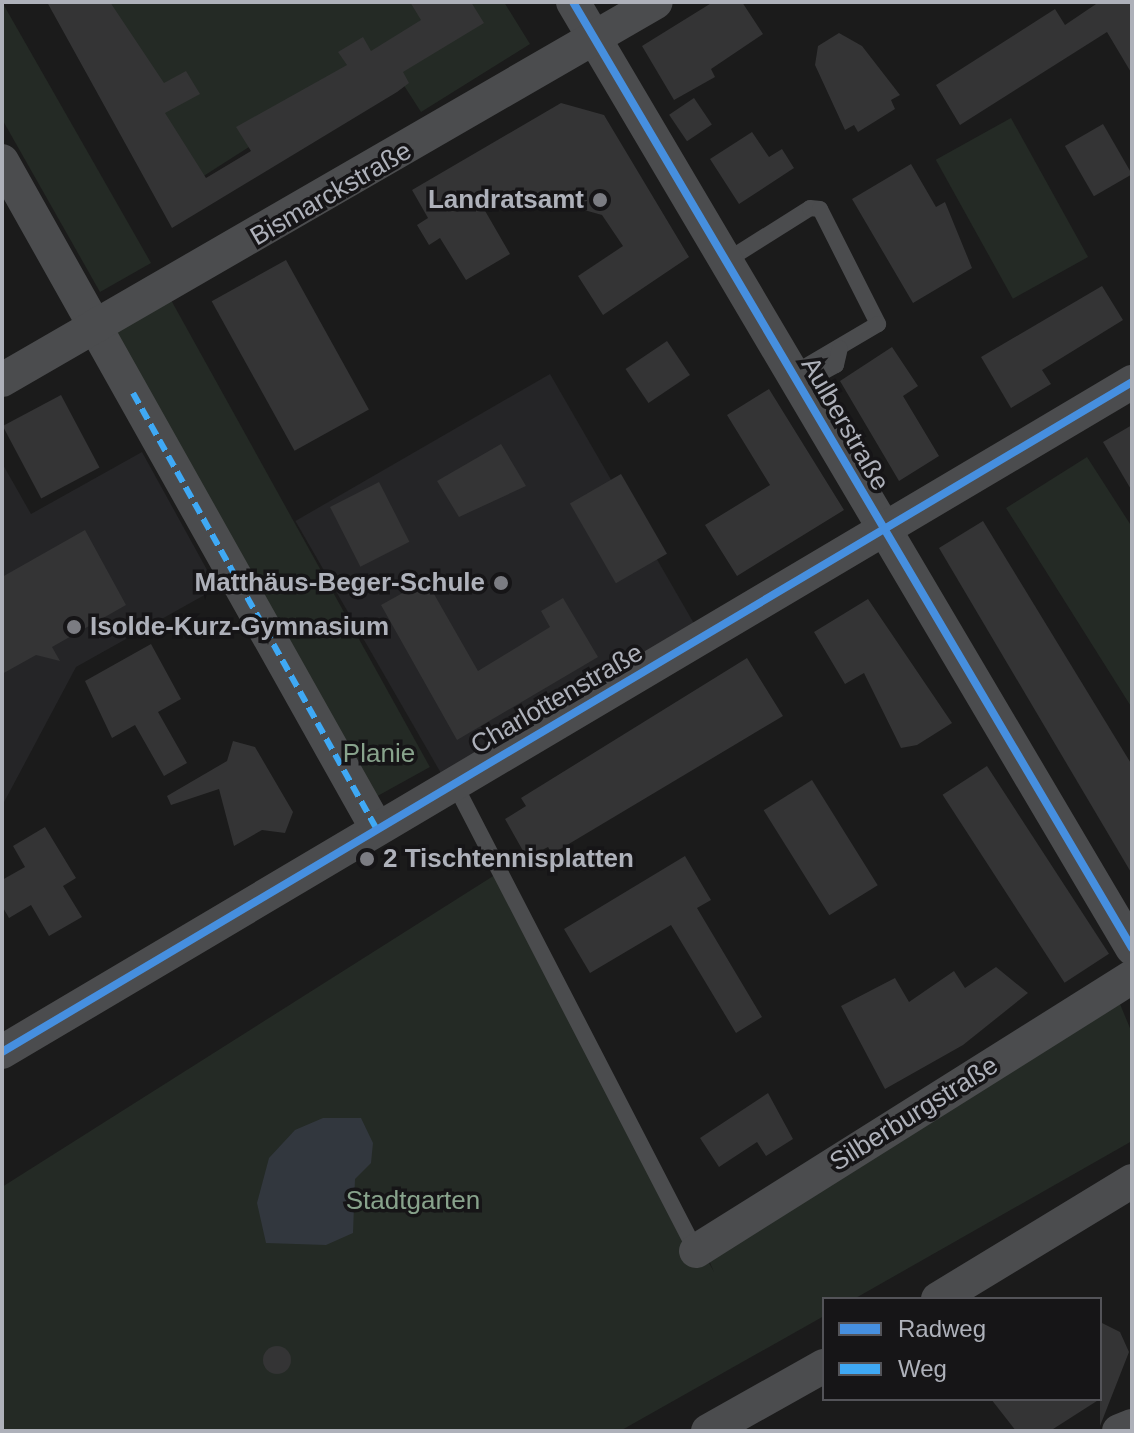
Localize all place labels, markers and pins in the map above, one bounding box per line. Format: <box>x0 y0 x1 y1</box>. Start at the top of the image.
place label: Landratsamt <box>428 184 584 216</box>
marker: Landratsamt <box>591 191 609 209</box>
place label: Matthäus-Beger-Schule <box>195 567 485 599</box>
marker: Matthäus-Beger-Schule <box>492 574 510 592</box>
place label: Isolde-Kurz-Gymnasium <box>90 611 389 643</box>
marker: Isolde-Kurz-Gymnasium <box>65 618 83 636</box>
place label: 2 Tischtennisplatten <box>383 843 634 875</box>
marker: 2 Tischtennisplatten <box>358 850 376 868</box>

